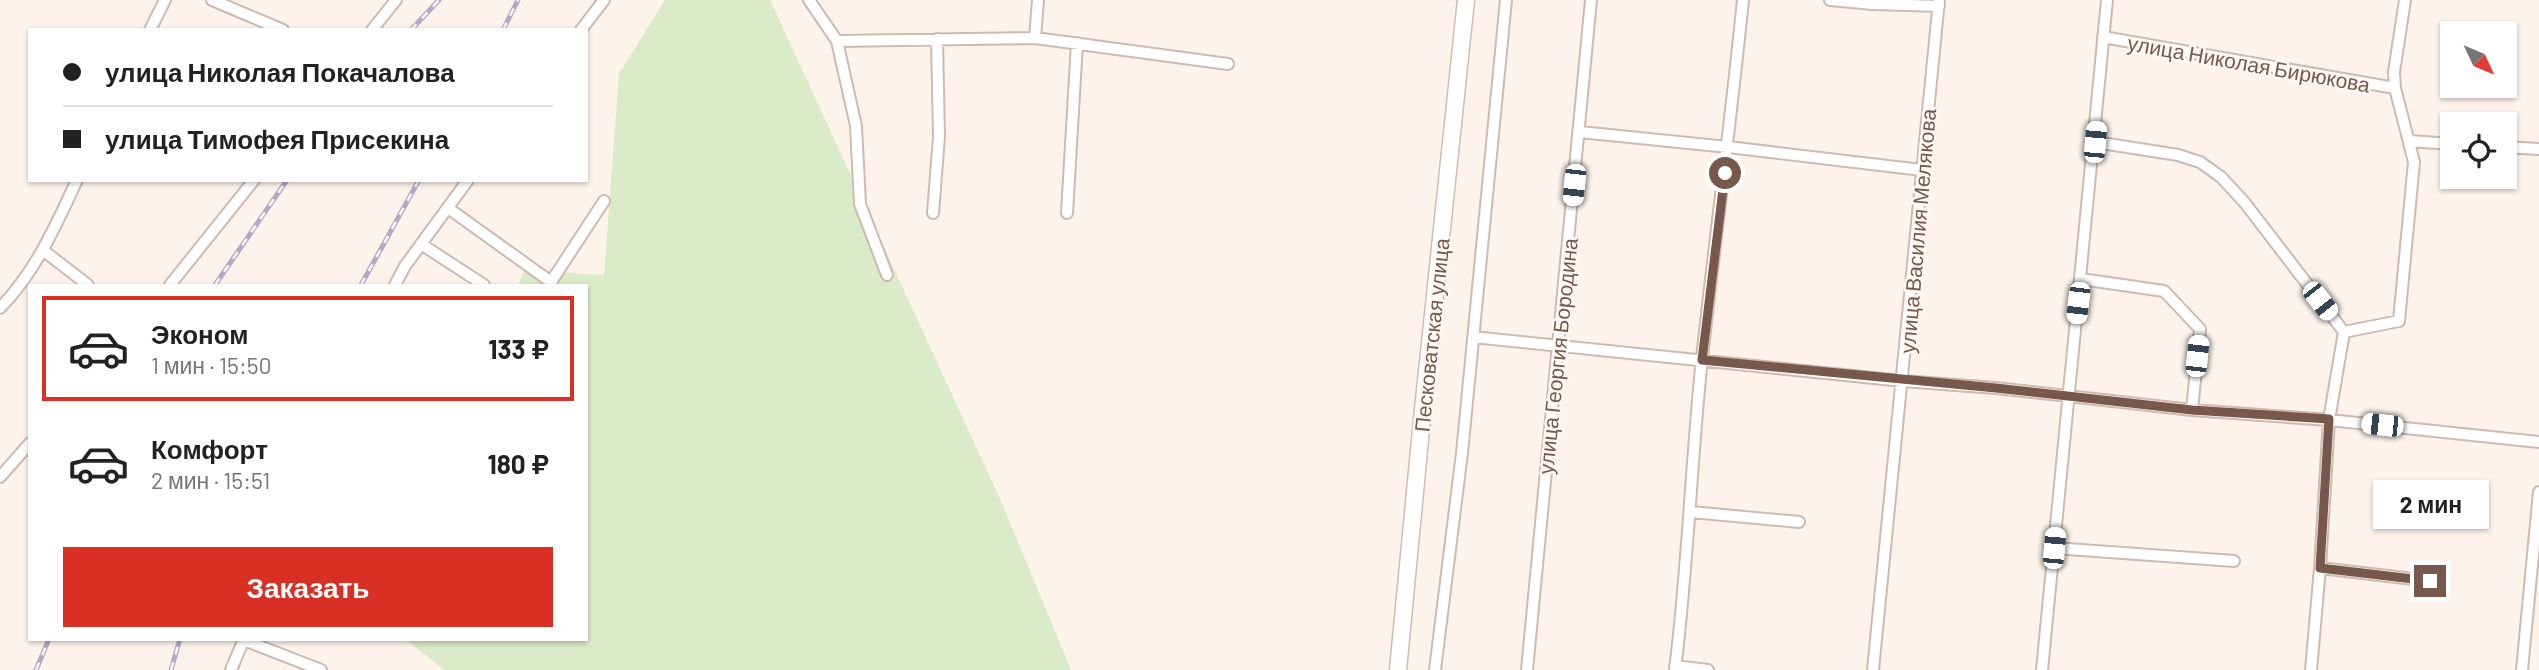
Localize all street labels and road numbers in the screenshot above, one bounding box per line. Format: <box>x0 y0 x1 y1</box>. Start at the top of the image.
street label: улица Николая Бирюкова <box>2126 29 2372 97</box>
street label: улица Василия Мелякова <box>1894 107 1940 354</box>
street label: Песковатская улица <box>1408 236 1454 433</box>
street label: улица Георгия Бородина <box>1532 236 1582 475</box>

